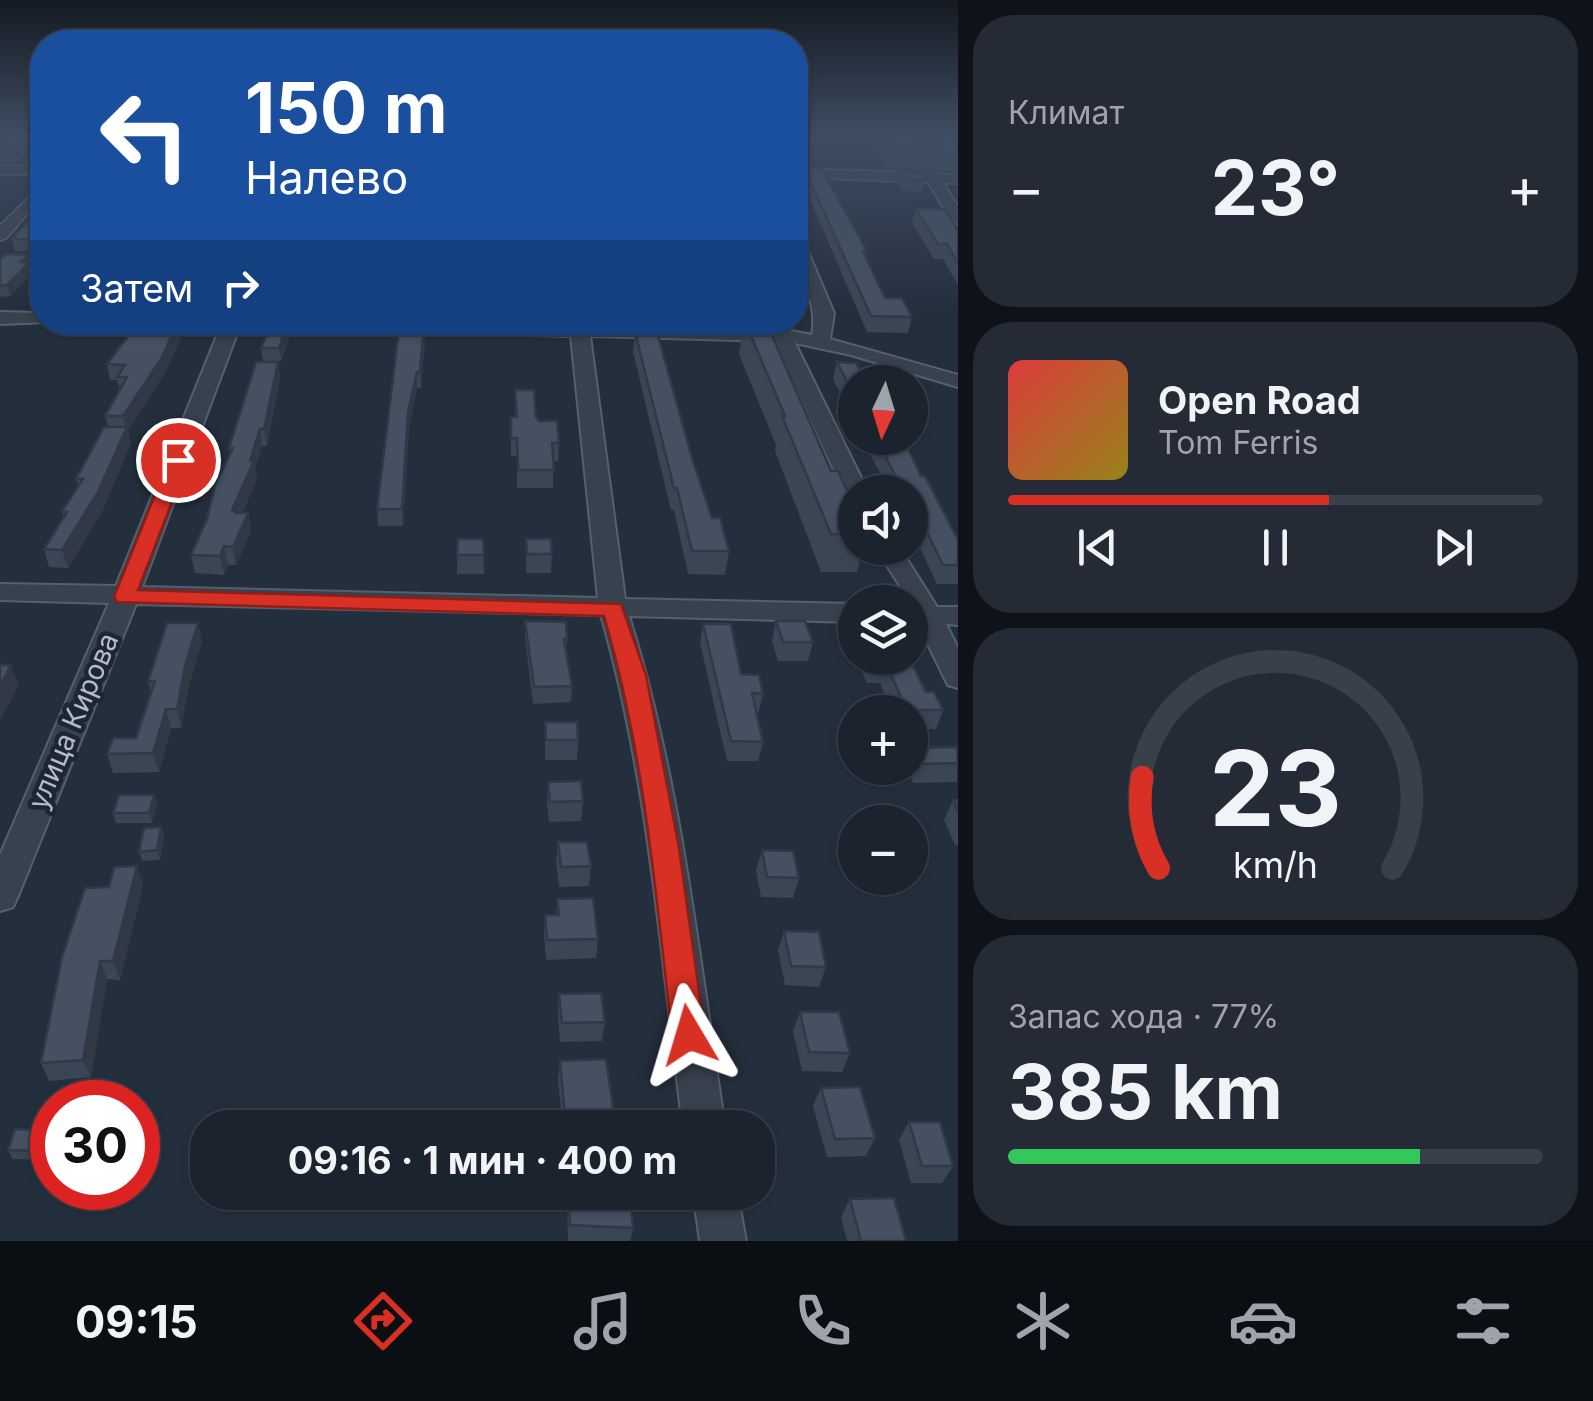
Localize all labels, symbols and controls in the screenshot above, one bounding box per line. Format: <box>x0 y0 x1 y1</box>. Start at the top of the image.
text: 150 m <box>245 65 448 150</box>
icon: left <box>80 70 210 200</box>
text: Климат <box>1008 93 1124 132</box>
text: 23° <box>1211 142 1340 233</box>
text: Налево <box>245 150 408 205</box>
text: − <box>1008 155 1044 221</box>
text: + <box>1507 155 1543 221</box>
icon: right <box>213 260 268 315</box>
text: Затем <box>80 265 193 311</box>
north arrow <box>838 365 928 455</box>
map controls <box>838 365 928 895</box>
text: Open Road <box>1158 377 1361 423</box>
pin <box>136 418 221 503</box>
text: Tom Ferris <box>1158 423 1318 462</box>
icon: arrive <box>151 433 206 488</box>
button: sound <box>838 475 928 565</box>
icon: previous <box>1070 520 1125 575</box>
icon: pause <box>1248 520 1303 575</box>
icon: next <box>1426 520 1481 575</box>
button: layers <box>838 585 928 675</box>
street label: улица Кирова <box>21 628 125 814</box>
button: + <box>838 695 928 785</box>
text: 23 <box>1209 725 1342 851</box>
button: − <box>838 805 928 895</box>
text: km/h <box>1233 843 1318 887</box>
position arrow <box>637 983 741 1087</box>
text: Запас хода · 77% <box>1008 997 1279 1036</box>
text: 385 km <box>1008 1046 1283 1137</box>
speed limit sign: 30 <box>30 1080 160 1210</box>
text: 09:16 · 1 мин · 400 m <box>288 1137 677 1183</box>
icon: directions <box>348 1286 418 1356</box>
icon: music <box>568 1286 638 1356</box>
icon: phone <box>788 1286 858 1356</box>
icon: climate <box>1008 1286 1078 1356</box>
icon: car <box>1228 1286 1298 1356</box>
icon: filters <box>1448 1286 1518 1356</box>
text: 09:15 <box>75 1294 198 1349</box>

